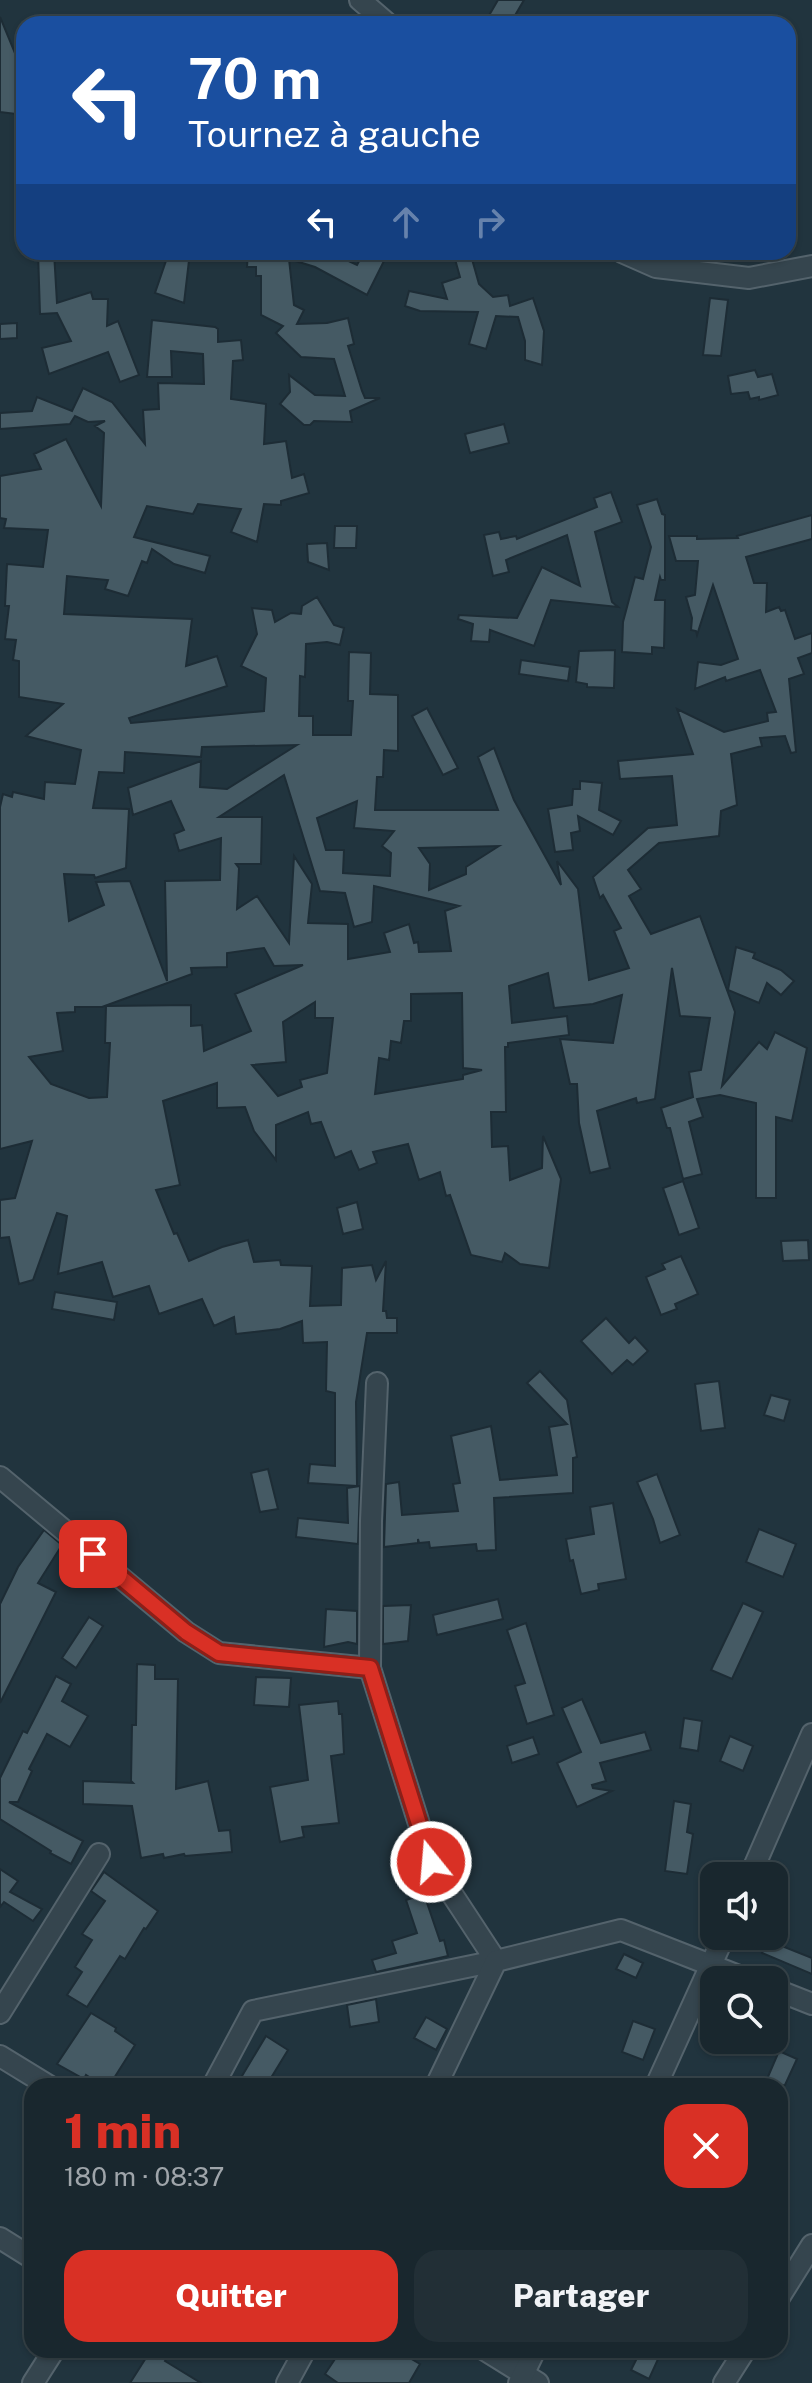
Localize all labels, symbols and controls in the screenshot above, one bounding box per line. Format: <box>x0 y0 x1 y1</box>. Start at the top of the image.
text: 70 m <box>188 46 321 112</box>
icon: left <box>56 48 160 152</box>
text: Tournez à gauche <box>188 113 481 155</box>
icon: left <box>300 200 344 244</box>
icon: ahead <box>384 200 428 244</box>
icon: right <box>468 200 512 244</box>
pin <box>59 1520 127 1588</box>
icon: arrive <box>71 1532 115 1576</box>
position arrow <box>389 1820 473 1904</box>
map controls <box>700 1862 788 2054</box>
button: sound <box>700 1862 788 1950</box>
button: search <box>700 1966 788 2054</box>
text: 1 min <box>64 2102 181 2159</box>
button: close <box>664 2104 748 2188</box>
text: 180 m · 08:37 <box>64 2161 224 2192</box>
button: Quitter <box>64 2250 398 2342</box>
button: Partager <box>414 2250 748 2342</box>

